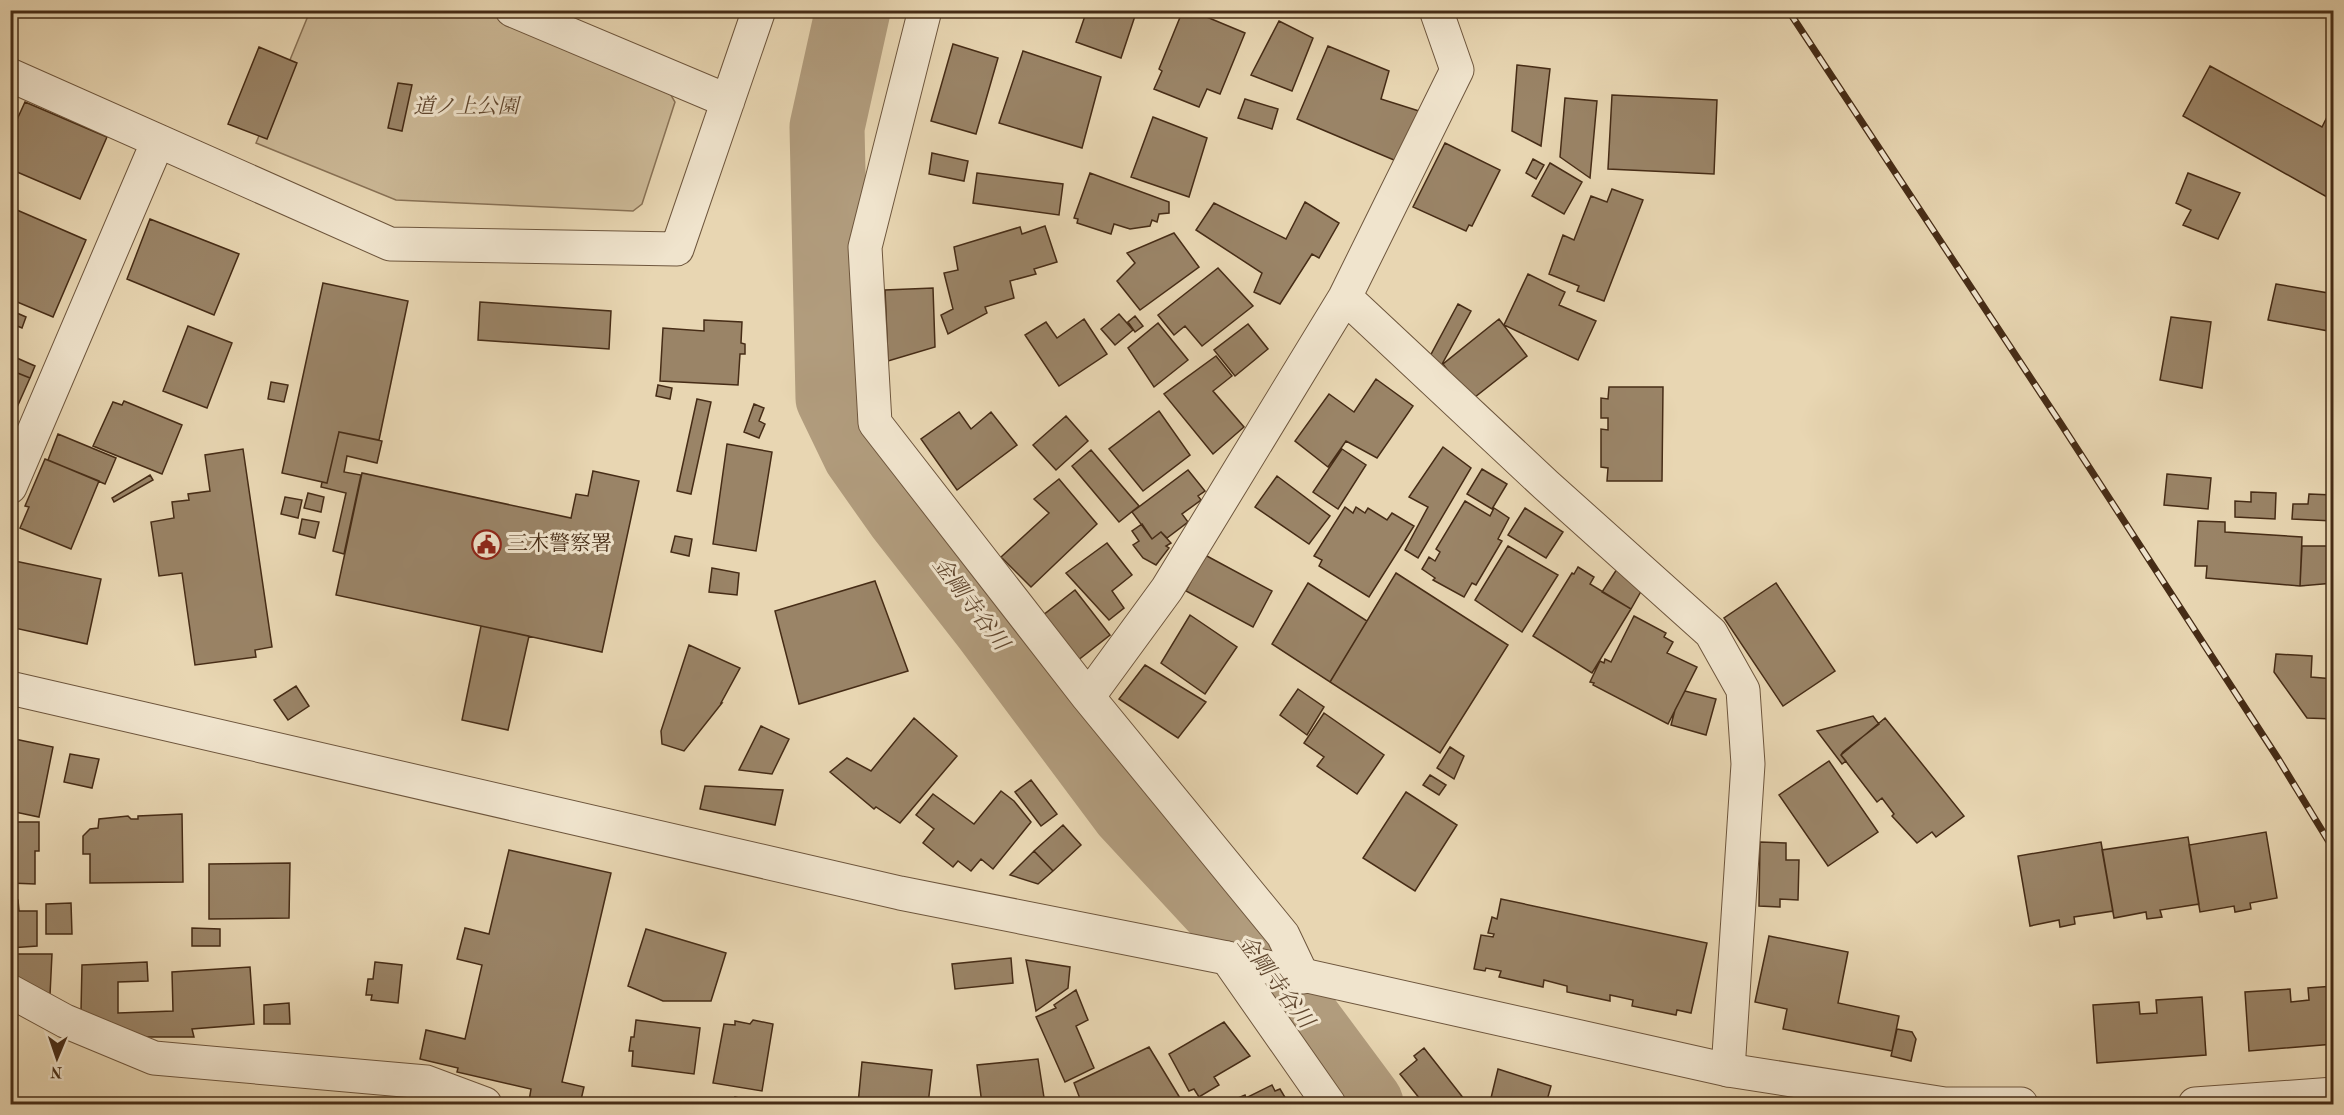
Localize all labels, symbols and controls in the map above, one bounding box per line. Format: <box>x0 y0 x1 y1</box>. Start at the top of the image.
park label: 道ノ上公園 <box>414 95 521 118</box>
public building icon: 三木警察署 <box>470 528 502 560</box>
place label: 三木警察署 <box>507 532 612 555</box>
water label: 金剛寺谷川 <box>928 552 1015 656</box>
water label: 金剛寺谷川 <box>1233 930 1320 1034</box>
north arrow <box>27 1028 87 1088</box>
text: N <box>49 1063 63 1079</box>

